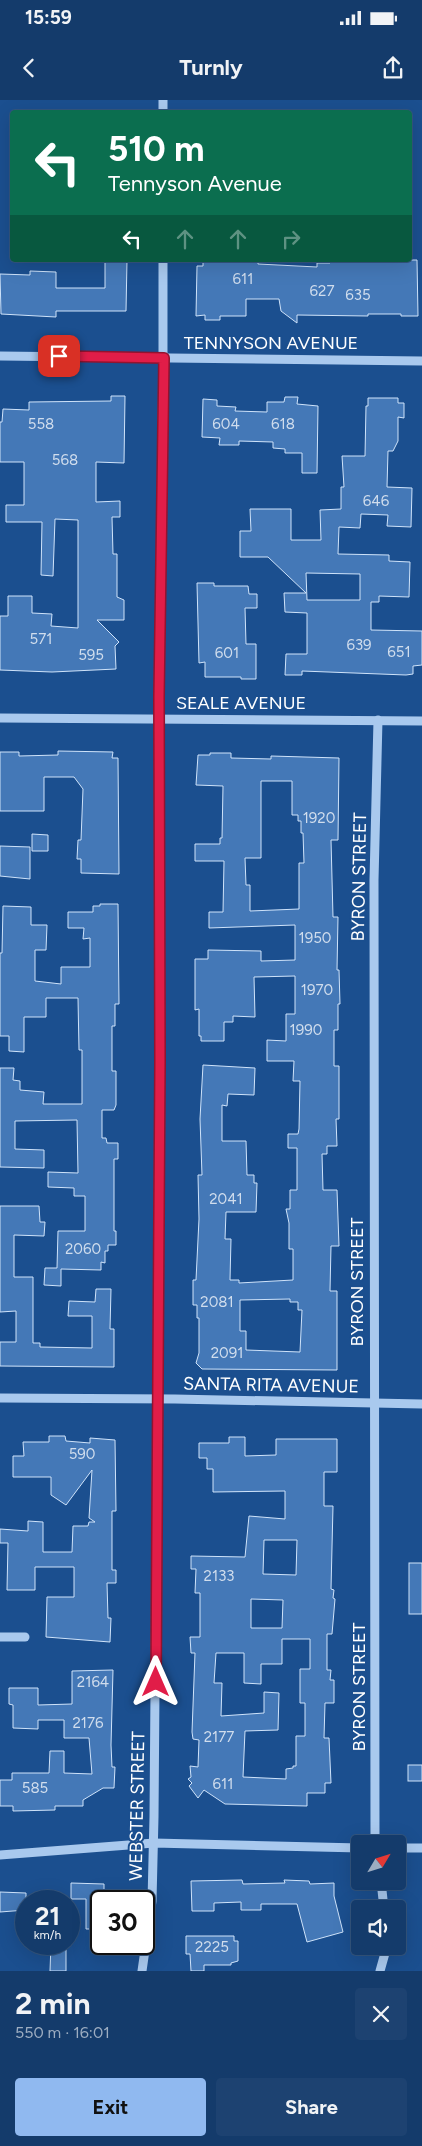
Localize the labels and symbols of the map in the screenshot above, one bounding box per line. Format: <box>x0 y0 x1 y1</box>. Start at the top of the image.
house number: 611 <box>233 270 253 288</box>
house number: 627 <box>310 282 334 300</box>
house number: 635 <box>345 286 371 304</box>
street label: TENNYSON AVENUE <box>184 332 358 354</box>
pin <box>38 335 80 377</box>
house number: 558 <box>28 415 54 433</box>
house number: 604 <box>212 415 240 433</box>
house number: 618 <box>271 415 295 433</box>
house number: 568 <box>52 451 78 469</box>
house number: 646 <box>363 492 390 510</box>
house number: 571 <box>30 630 52 648</box>
house number: 639 <box>346 636 372 654</box>
house number: 651 <box>387 643 411 661</box>
house number: 601 <box>215 644 239 662</box>
house number: 595 <box>78 646 104 664</box>
street label: SEALE AVENUE <box>176 692 306 714</box>
house number: 1920 <box>303 809 335 827</box>
street label: BYRON STREET <box>347 812 371 942</box>
house number: 1950 <box>299 929 331 947</box>
house number: 1970 <box>301 981 333 999</box>
house number: 1990 <box>290 1021 322 1039</box>
house number: 2041 <box>209 1190 243 1208</box>
street label: BYRON STREET <box>346 1217 368 1347</box>
house number: 2060 <box>65 1240 101 1258</box>
house number: 2081 <box>200 1293 234 1311</box>
house number: 2091 <box>211 1344 243 1362</box>
street label: SANTA RITA AVENUE <box>183 1372 359 1398</box>
house number: 590 <box>69 1445 95 1463</box>
house number: 2133 <box>204 1567 234 1585</box>
street label: BYRON STREET <box>348 1622 370 1752</box>
position arrow <box>129 1655 181 1707</box>
house number: 2164 <box>77 1673 109 1691</box>
house number: 2176 <box>72 1714 104 1732</box>
house number: 2177 <box>204 1728 234 1746</box>
street label: WEBSTER STREET <box>125 1731 149 1881</box>
house number: 611 <box>213 1775 233 1793</box>
house number: 585 <box>22 1779 48 1797</box>
north arrow <box>351 1835 406 1890</box>
speed limit sign: 30 <box>90 1890 155 1955</box>
house number: 2225 <box>195 1938 229 1956</box>

